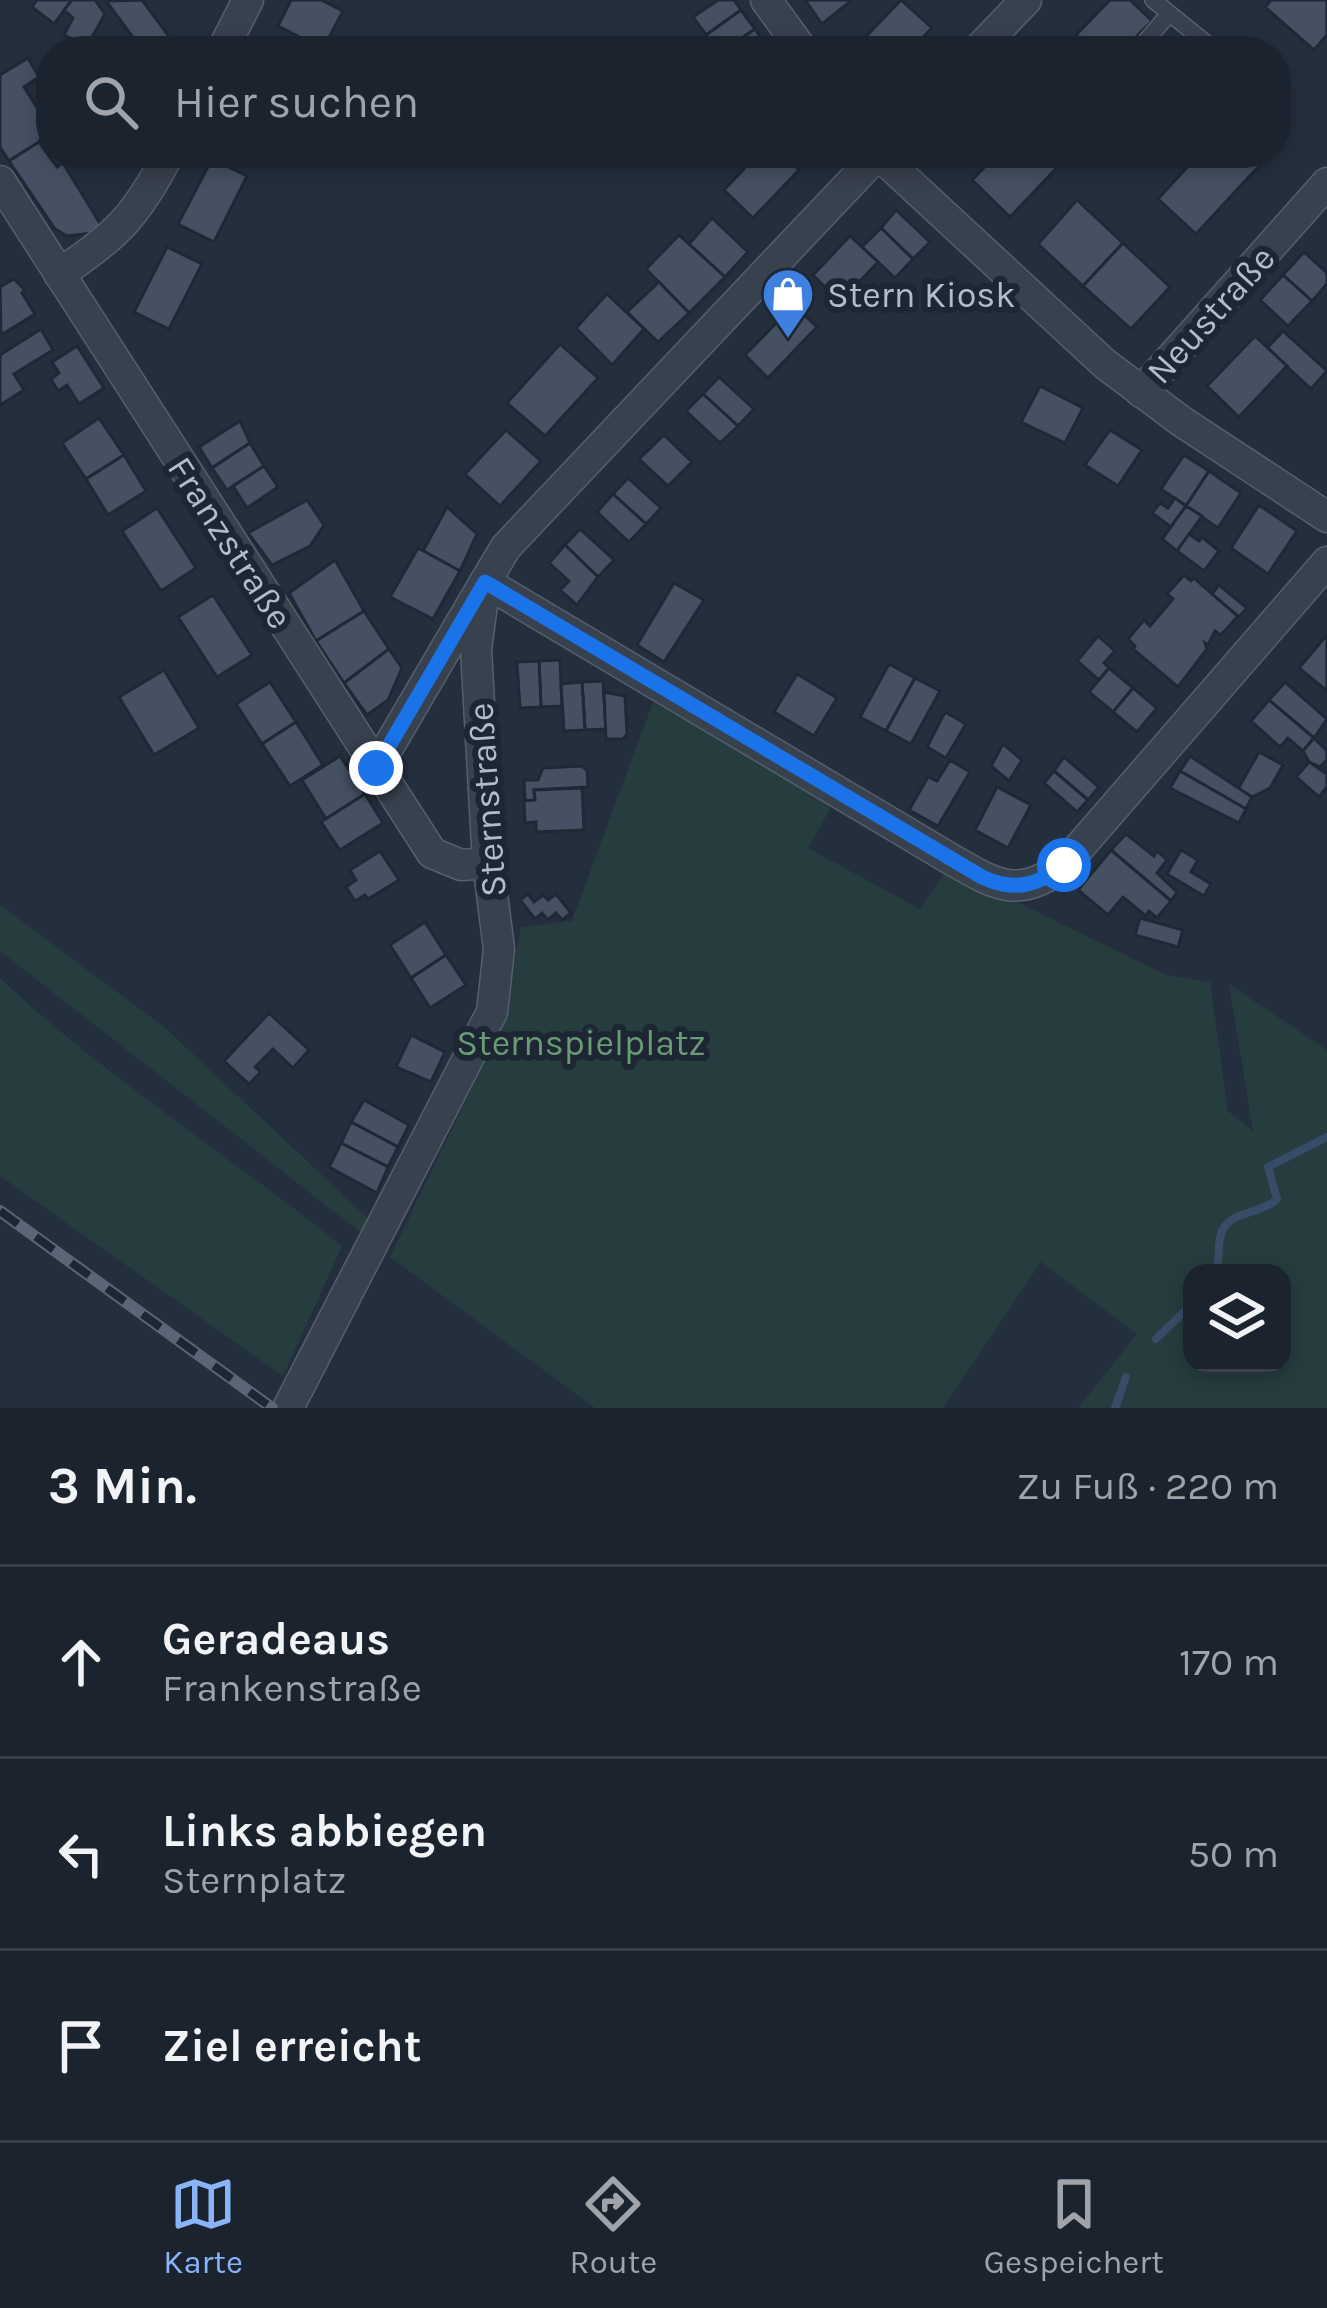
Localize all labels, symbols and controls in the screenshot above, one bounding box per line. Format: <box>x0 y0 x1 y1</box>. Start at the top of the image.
search box <box>36 36 1291 168</box>
icon: search <box>78 69 144 135</box>
text: Hier suchen <box>174 76 419 128</box>
street label: Neustraße <box>1138 237 1283 392</box>
shop icon: Stern Kiosk <box>760 266 816 340</box>
place label: Stern Kiosk <box>827 274 1016 316</box>
street label: Franzstraße <box>159 449 301 636</box>
street label: Sternstraße <box>459 702 515 898</box>
route end <box>349 741 403 795</box>
route start <box>1037 838 1091 892</box>
park label: Sternspielplatz <box>456 1022 706 1064</box>
map controls <box>1183 1264 1291 1372</box>
button: layers <box>1183 1264 1291 1372</box>
text: 3 Min. <box>48 1456 197 1516</box>
text: Zu Fuß · 220 m <box>1016 1463 1279 1509</box>
text: Geradeaus <box>162 1613 390 1665</box>
icon: ahead <box>48 1629 114 1695</box>
text: 170 m <box>1179 1639 1279 1685</box>
text: Frankenstraße <box>162 1665 422 1711</box>
text: Links abbiegen <box>162 1805 487 1857</box>
icon: left <box>48 1821 114 1887</box>
text: 50 m <box>1188 1831 1279 1877</box>
text: Sternplatz <box>162 1857 346 1903</box>
icon: arrive <box>48 2013 114 2079</box>
text: Ziel erreicht <box>162 2020 421 2072</box>
tab: Karte <box>163 2171 243 2281</box>
tab: Route <box>570 2171 657 2281</box>
tab: Gespeichert <box>984 2171 1164 2281</box>

